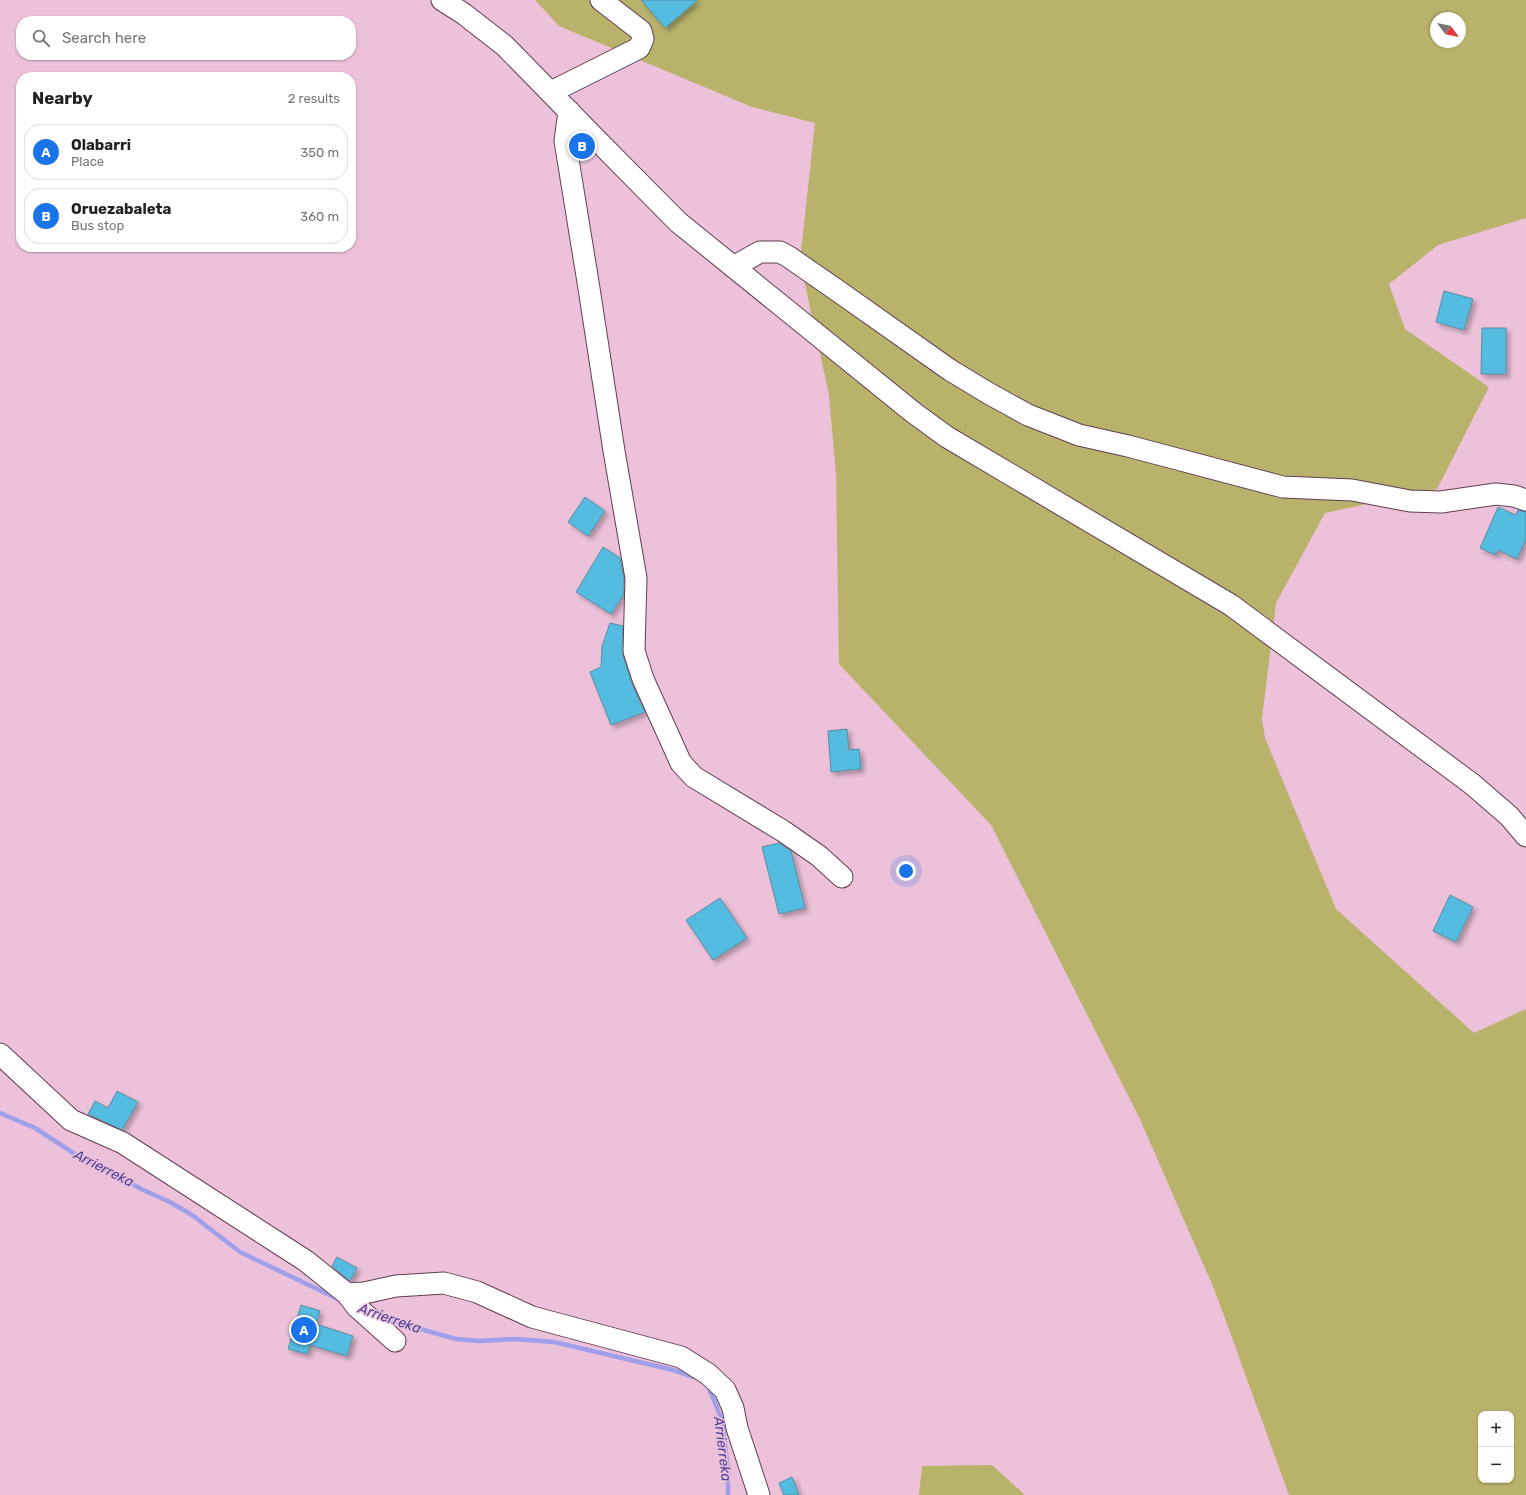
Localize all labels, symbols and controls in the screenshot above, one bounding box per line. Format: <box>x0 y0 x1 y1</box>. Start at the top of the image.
north arrow <box>1430 12 1466 48</box>
search box <box>16 16 356 60</box>
icon: search <box>30 27 52 49</box>
text: Search here <box>62 29 146 47</box>
text: Nearby <box>32 88 93 108</box>
text: 2 results <box>288 91 340 106</box>
pin: B <box>569 131 595 161</box>
text: Olabarri <box>71 136 131 154</box>
text: A <box>41 145 51 160</box>
text: 350 m <box>300 145 339 160</box>
text: Place <box>71 154 104 169</box>
text: Oruezabaleta <box>71 200 171 218</box>
text: B <box>41 209 51 224</box>
text: 360 m <box>300 209 339 224</box>
text: Bus stop <box>71 218 124 233</box>
your location <box>896 861 916 881</box>
water label: Arrierreka <box>70 1146 137 1191</box>
water label: Arrierreka <box>355 1300 423 1337</box>
pin: A <box>291 1315 317 1345</box>
map controls <box>1478 1411 1514 1483</box>
button: + <box>1478 1411 1514 1447</box>
water label: Arrierreka <box>710 1415 735 1482</box>
button: − <box>1478 1447 1514 1483</box>

